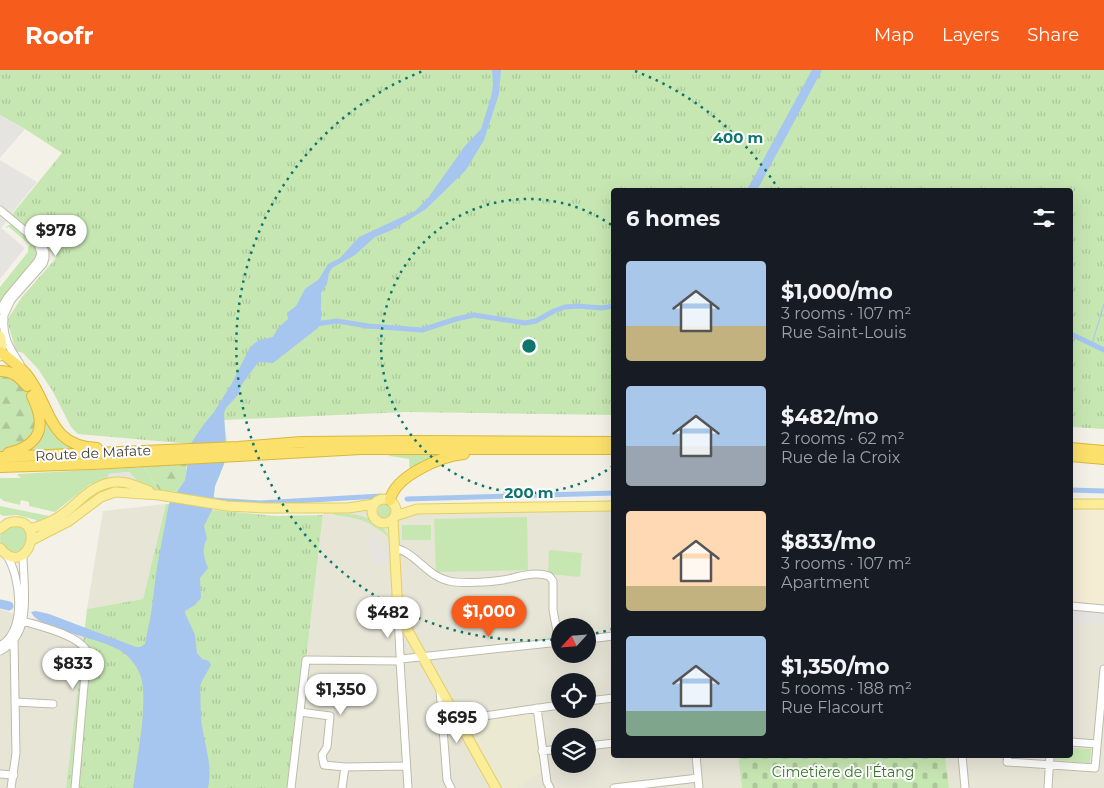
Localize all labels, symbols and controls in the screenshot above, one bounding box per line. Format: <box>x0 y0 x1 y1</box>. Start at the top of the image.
text: Roofr <box>25 21 94 50</box>
text: Map <box>874 24 914 46</box>
text: Layers <box>942 24 999 46</box>
text: Share <box>1027 24 1079 46</box>
text: 400 m <box>713 128 763 147</box>
icon: filters <box>1030 204 1058 232</box>
text: 6 homes <box>626 206 720 231</box>
pin: $978 <box>26 214 86 257</box>
text: $978 <box>36 221 76 240</box>
text: $1,000/mo <box>781 279 893 304</box>
icon: home <box>666 281 726 341</box>
text: 3 rooms · 107 m² <box>781 304 911 323</box>
text: Rue Saint-Louis <box>781 323 906 342</box>
centre of rings <box>520 337 538 355</box>
text: $482/mo <box>781 404 879 429</box>
icon: home <box>666 406 726 466</box>
text: 2 rooms · 62 m² <box>781 429 905 448</box>
street label: Route de Mafate <box>35 441 151 465</box>
text: Rue de la Croix <box>781 448 900 467</box>
text: 200 m <box>504 483 554 502</box>
text: $833/mo <box>781 529 876 554</box>
icon: home <box>666 531 726 591</box>
text: 3 rooms · 107 m² <box>781 554 911 573</box>
text: Apartment <box>781 573 870 592</box>
pin: $482 <box>358 596 418 639</box>
pin: $1,000 <box>448 596 530 638</box>
text: $1,000 <box>463 602 515 621</box>
text: $482 <box>367 603 409 622</box>
north arrow <box>551 618 596 662</box>
map controls <box>551 618 596 773</box>
pin: $833 <box>43 648 103 690</box>
text: $833 <box>53 654 93 673</box>
text: $1,350/mo <box>781 654 889 679</box>
icon: home <box>666 656 726 716</box>
button: locate <box>551 673 596 718</box>
pin: $1,350 <box>300 674 382 716</box>
text: 5 rooms · 188 m² <box>781 679 912 698</box>
text: $1,350 <box>316 680 366 699</box>
text: Rue Flacourt <box>781 698 884 717</box>
pin: $695 <box>427 702 487 744</box>
text: $695 <box>437 708 477 727</box>
button: layers <box>551 728 596 773</box>
park label: Cimetière de l'Étang <box>772 763 914 781</box>

